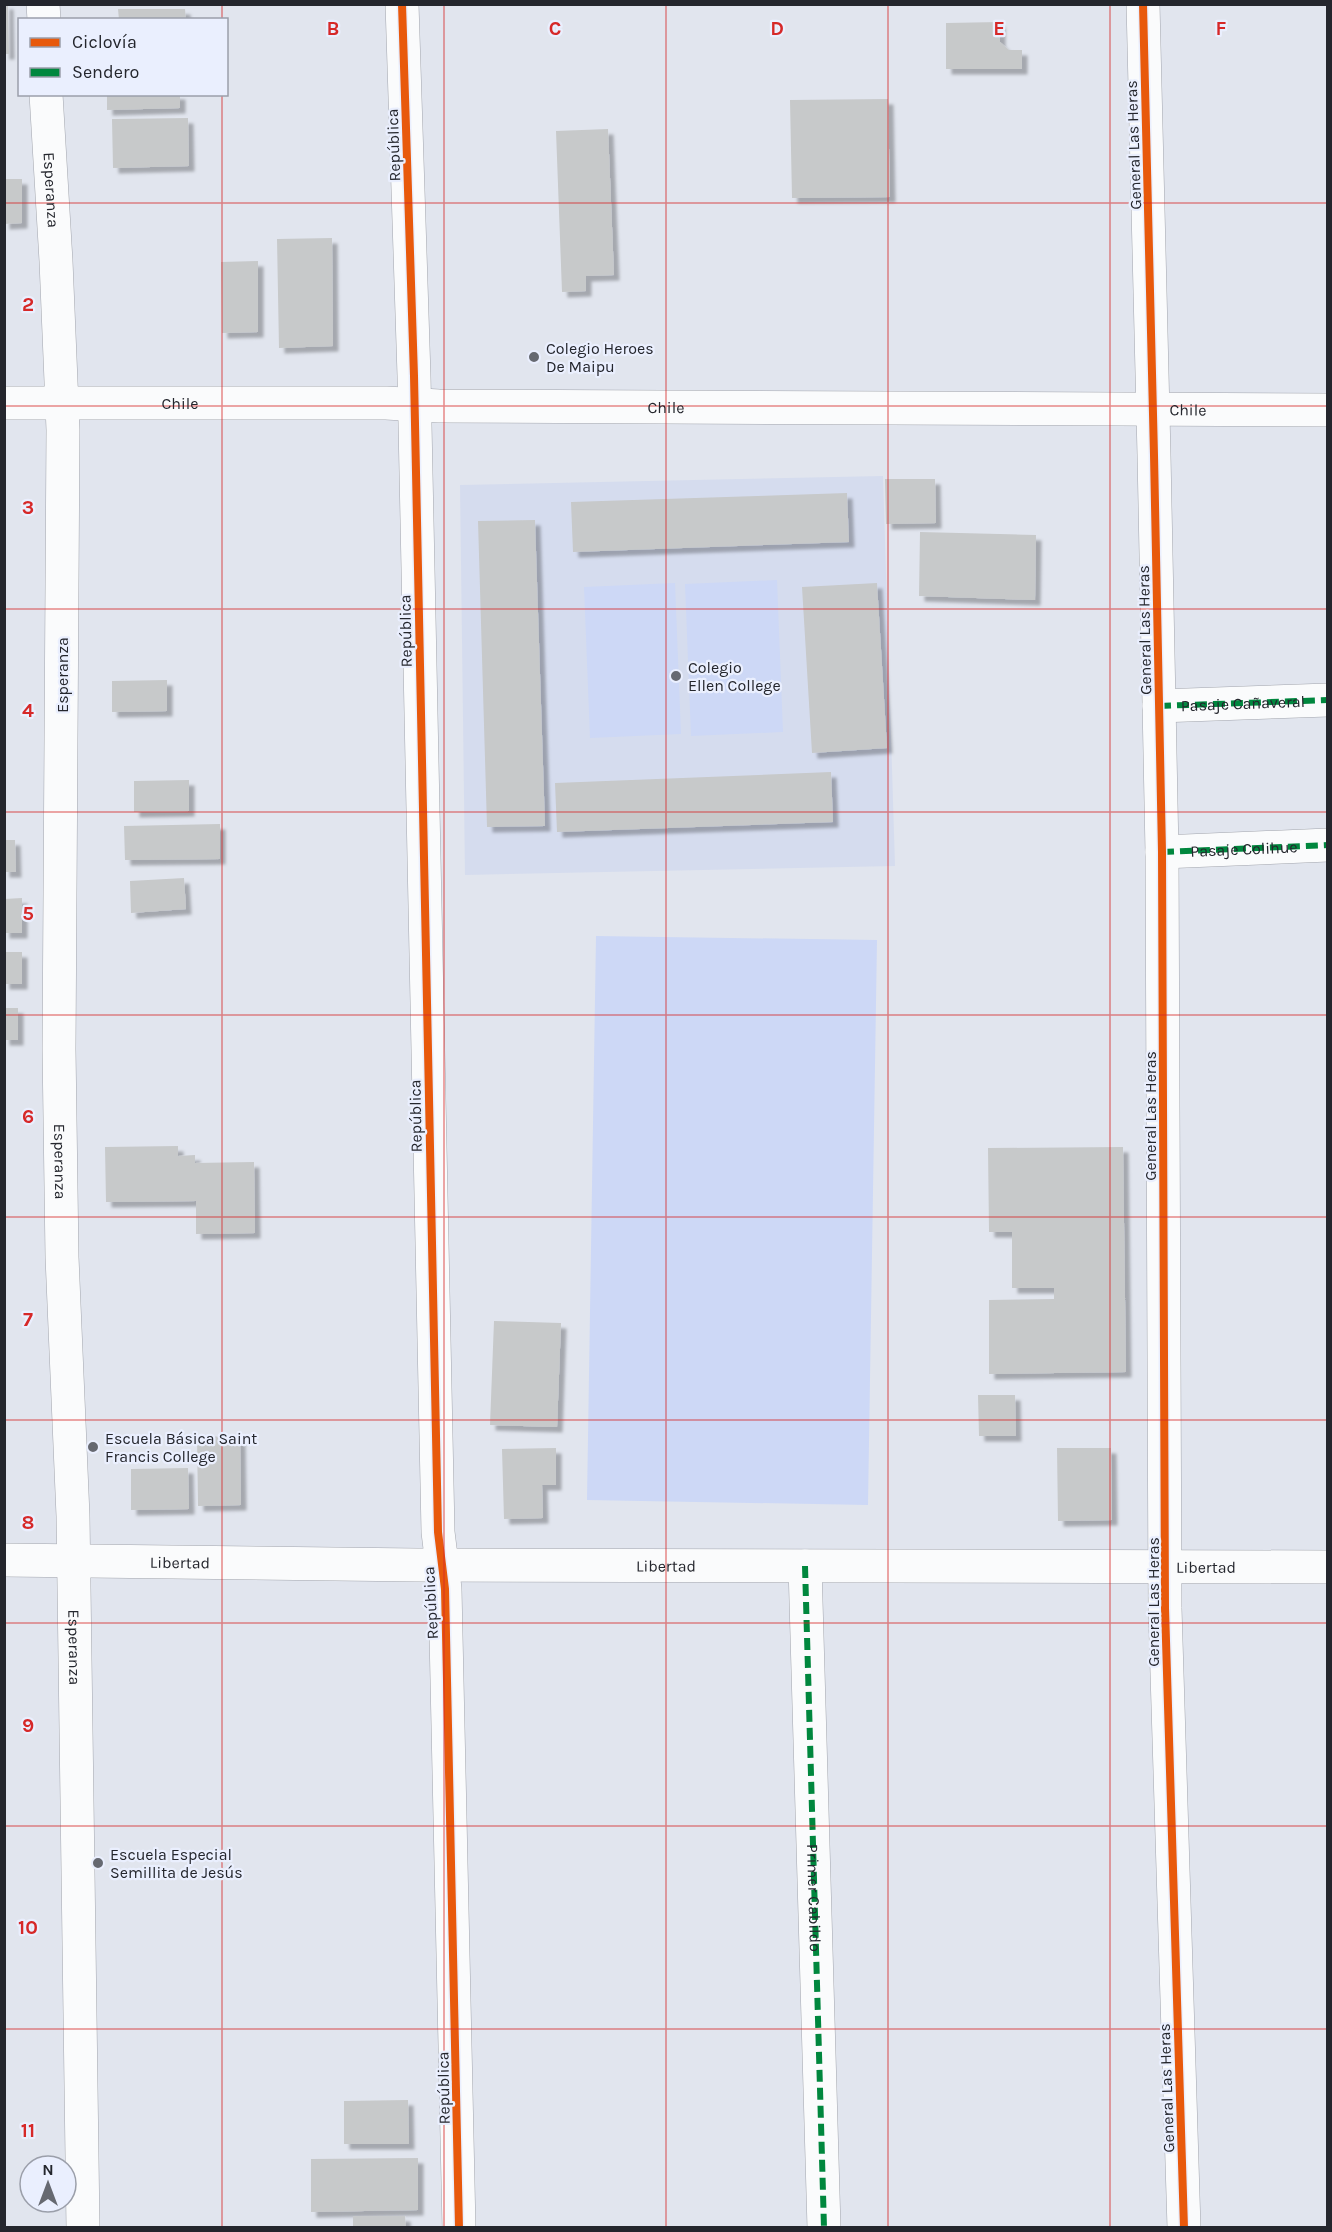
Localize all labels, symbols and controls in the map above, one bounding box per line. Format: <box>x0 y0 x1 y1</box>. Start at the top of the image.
text: B <box>327 17 339 40</box>
text: C <box>549 17 561 40</box>
text: D <box>770 17 784 40</box>
text: E <box>993 17 1005 40</box>
text: F <box>1216 17 1227 40</box>
legend <box>18 18 228 96</box>
text: Ciclovía <box>72 31 137 53</box>
text: Sendero <box>72 61 139 83</box>
street label: General Las Heras <box>1122 80 1145 210</box>
street label: República <box>383 108 404 182</box>
street label: Esperanza <box>39 152 63 228</box>
text: 2 <box>22 293 34 316</box>
place label: Colegio Heroes De Maipu <box>546 339 654 376</box>
marker: Colegio Heroes De Maipu <box>527 350 541 364</box>
street label: Chile <box>162 394 198 413</box>
street label: Chile <box>647 398 684 417</box>
street label: Chile <box>1169 400 1206 419</box>
text: 3 <box>22 496 34 519</box>
street label: General Las Heras <box>1134 565 1155 695</box>
street label: República <box>395 594 416 668</box>
street label: Esperanza <box>53 637 72 713</box>
place label: Colegio Ellen College <box>688 658 781 695</box>
marker: Colegio Ellen College <box>669 669 683 683</box>
street label: Pasaje Cañaveral <box>1180 692 1305 715</box>
text: 4 <box>22 699 34 722</box>
street label: Pasaje Colihue <box>1190 837 1298 861</box>
text: 5 <box>22 902 34 925</box>
street label: General Las Heras <box>1141 1051 1160 1181</box>
street label: República <box>405 1079 426 1153</box>
text: 6 <box>22 1105 34 1128</box>
street label: Esperanza <box>50 1124 70 1200</box>
text: 7 <box>23 1308 33 1331</box>
place label: Escuela Básica Saint Francis College <box>105 1429 257 1466</box>
marker: Escuela Básica Saint Francis College <box>86 1440 100 1454</box>
text: 8 <box>22 1511 34 1534</box>
street label: General Las Heras <box>1144 1537 1163 1667</box>
street label: Libertad <box>150 1553 210 1572</box>
street label: Libertad <box>636 1556 696 1576</box>
street label: Libertad <box>1176 1558 1236 1577</box>
street label: República <box>419 1566 442 1640</box>
street label: Esperanza <box>64 1609 84 1685</box>
text: 9 <box>22 1714 34 1737</box>
street label: Primer Cabildo <box>803 1844 825 1952</box>
place label: Escuela Especial Semillita de Jesús <box>110 1845 243 1882</box>
marker: Escuela Especial Semillita de Jesús <box>91 1856 105 1870</box>
text: 10 <box>18 1916 38 1939</box>
street label: General Las Heras <box>1155 2023 1178 2153</box>
street label: República <box>433 2051 454 2125</box>
text: 11 <box>21 2119 35 2142</box>
north arrow <box>18 2154 78 2214</box>
text: N <box>42 2160 54 2179</box>

